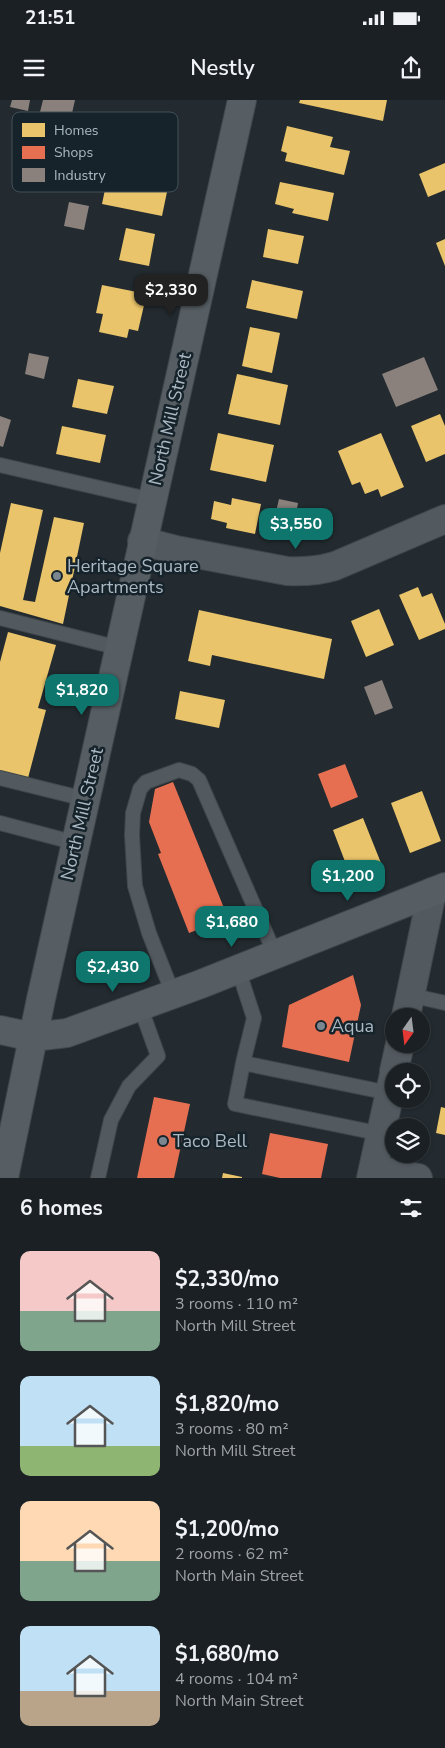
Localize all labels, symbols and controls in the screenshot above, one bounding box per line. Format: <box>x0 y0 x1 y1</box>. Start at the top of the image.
text: 21:51 <box>25 5 75 31</box>
text: Nestly <box>190 53 255 83</box>
icon: menu <box>20 54 48 82</box>
icon: share <box>397 54 425 82</box>
legend <box>12 112 178 192</box>
text: Homes <box>54 121 99 140</box>
text: Shops <box>54 143 94 162</box>
text: Industry <box>54 166 107 185</box>
pin: $2,330 <box>130 274 212 316</box>
text: $2,330 <box>145 279 197 301</box>
street label: North Mill Street <box>143 350 197 488</box>
pin: $3,550 <box>255 508 337 550</box>
text: $3,550 <box>270 513 322 535</box>
place label: Heritage Square Apartments <box>67 554 199 599</box>
marker: Heritage Square Apartments <box>51 570 63 582</box>
pin: $1,820 <box>41 674 123 716</box>
text: $1,820 <box>56 679 108 701</box>
street label: North Mill Street <box>55 745 109 883</box>
pin: $1,200 <box>307 860 389 902</box>
text: $1,200 <box>322 865 374 887</box>
pin: $1,680 <box>191 906 273 948</box>
text: $1,680 <box>206 911 258 933</box>
pin: $2,430 <box>72 950 154 993</box>
text: $2,430 <box>87 956 139 978</box>
north arrow <box>385 1008 430 1052</box>
map controls <box>385 1008 430 1163</box>
place label: Aqua <box>331 1014 374 1038</box>
marker: Aqua <box>315 1020 327 1032</box>
button: locate <box>385 1063 430 1108</box>
button: layers <box>385 1118 430 1163</box>
place label: Taco Bell <box>173 1129 248 1153</box>
marker: Taco Bell <box>157 1135 169 1147</box>
text: 6 homes <box>20 1194 103 1222</box>
icon: filters <box>397 1194 425 1222</box>
text: $2,330/mo <box>175 1265 279 1293</box>
icon: home <box>60 1271 120 1331</box>
text: 3 rooms · 110 m² <box>175 1293 298 1315</box>
text: North Mill Street <box>175 1315 295 1337</box>
text: $1,820/mo <box>175 1390 279 1418</box>
icon: home <box>60 1396 120 1456</box>
text: 3 rooms · 80 m² <box>175 1418 288 1440</box>
text: North Mill Street <box>175 1440 295 1462</box>
text: $1,200/mo <box>175 1515 279 1543</box>
icon: home <box>60 1521 120 1581</box>
text: 2 rooms · 62 m² <box>175 1543 288 1565</box>
text: North Main Street <box>175 1565 303 1587</box>
text: $1,680/mo <box>175 1640 279 1668</box>
icon: home <box>60 1646 120 1706</box>
text: 4 rooms · 104 m² <box>175 1668 298 1690</box>
text: North Main Street <box>175 1690 303 1712</box>

